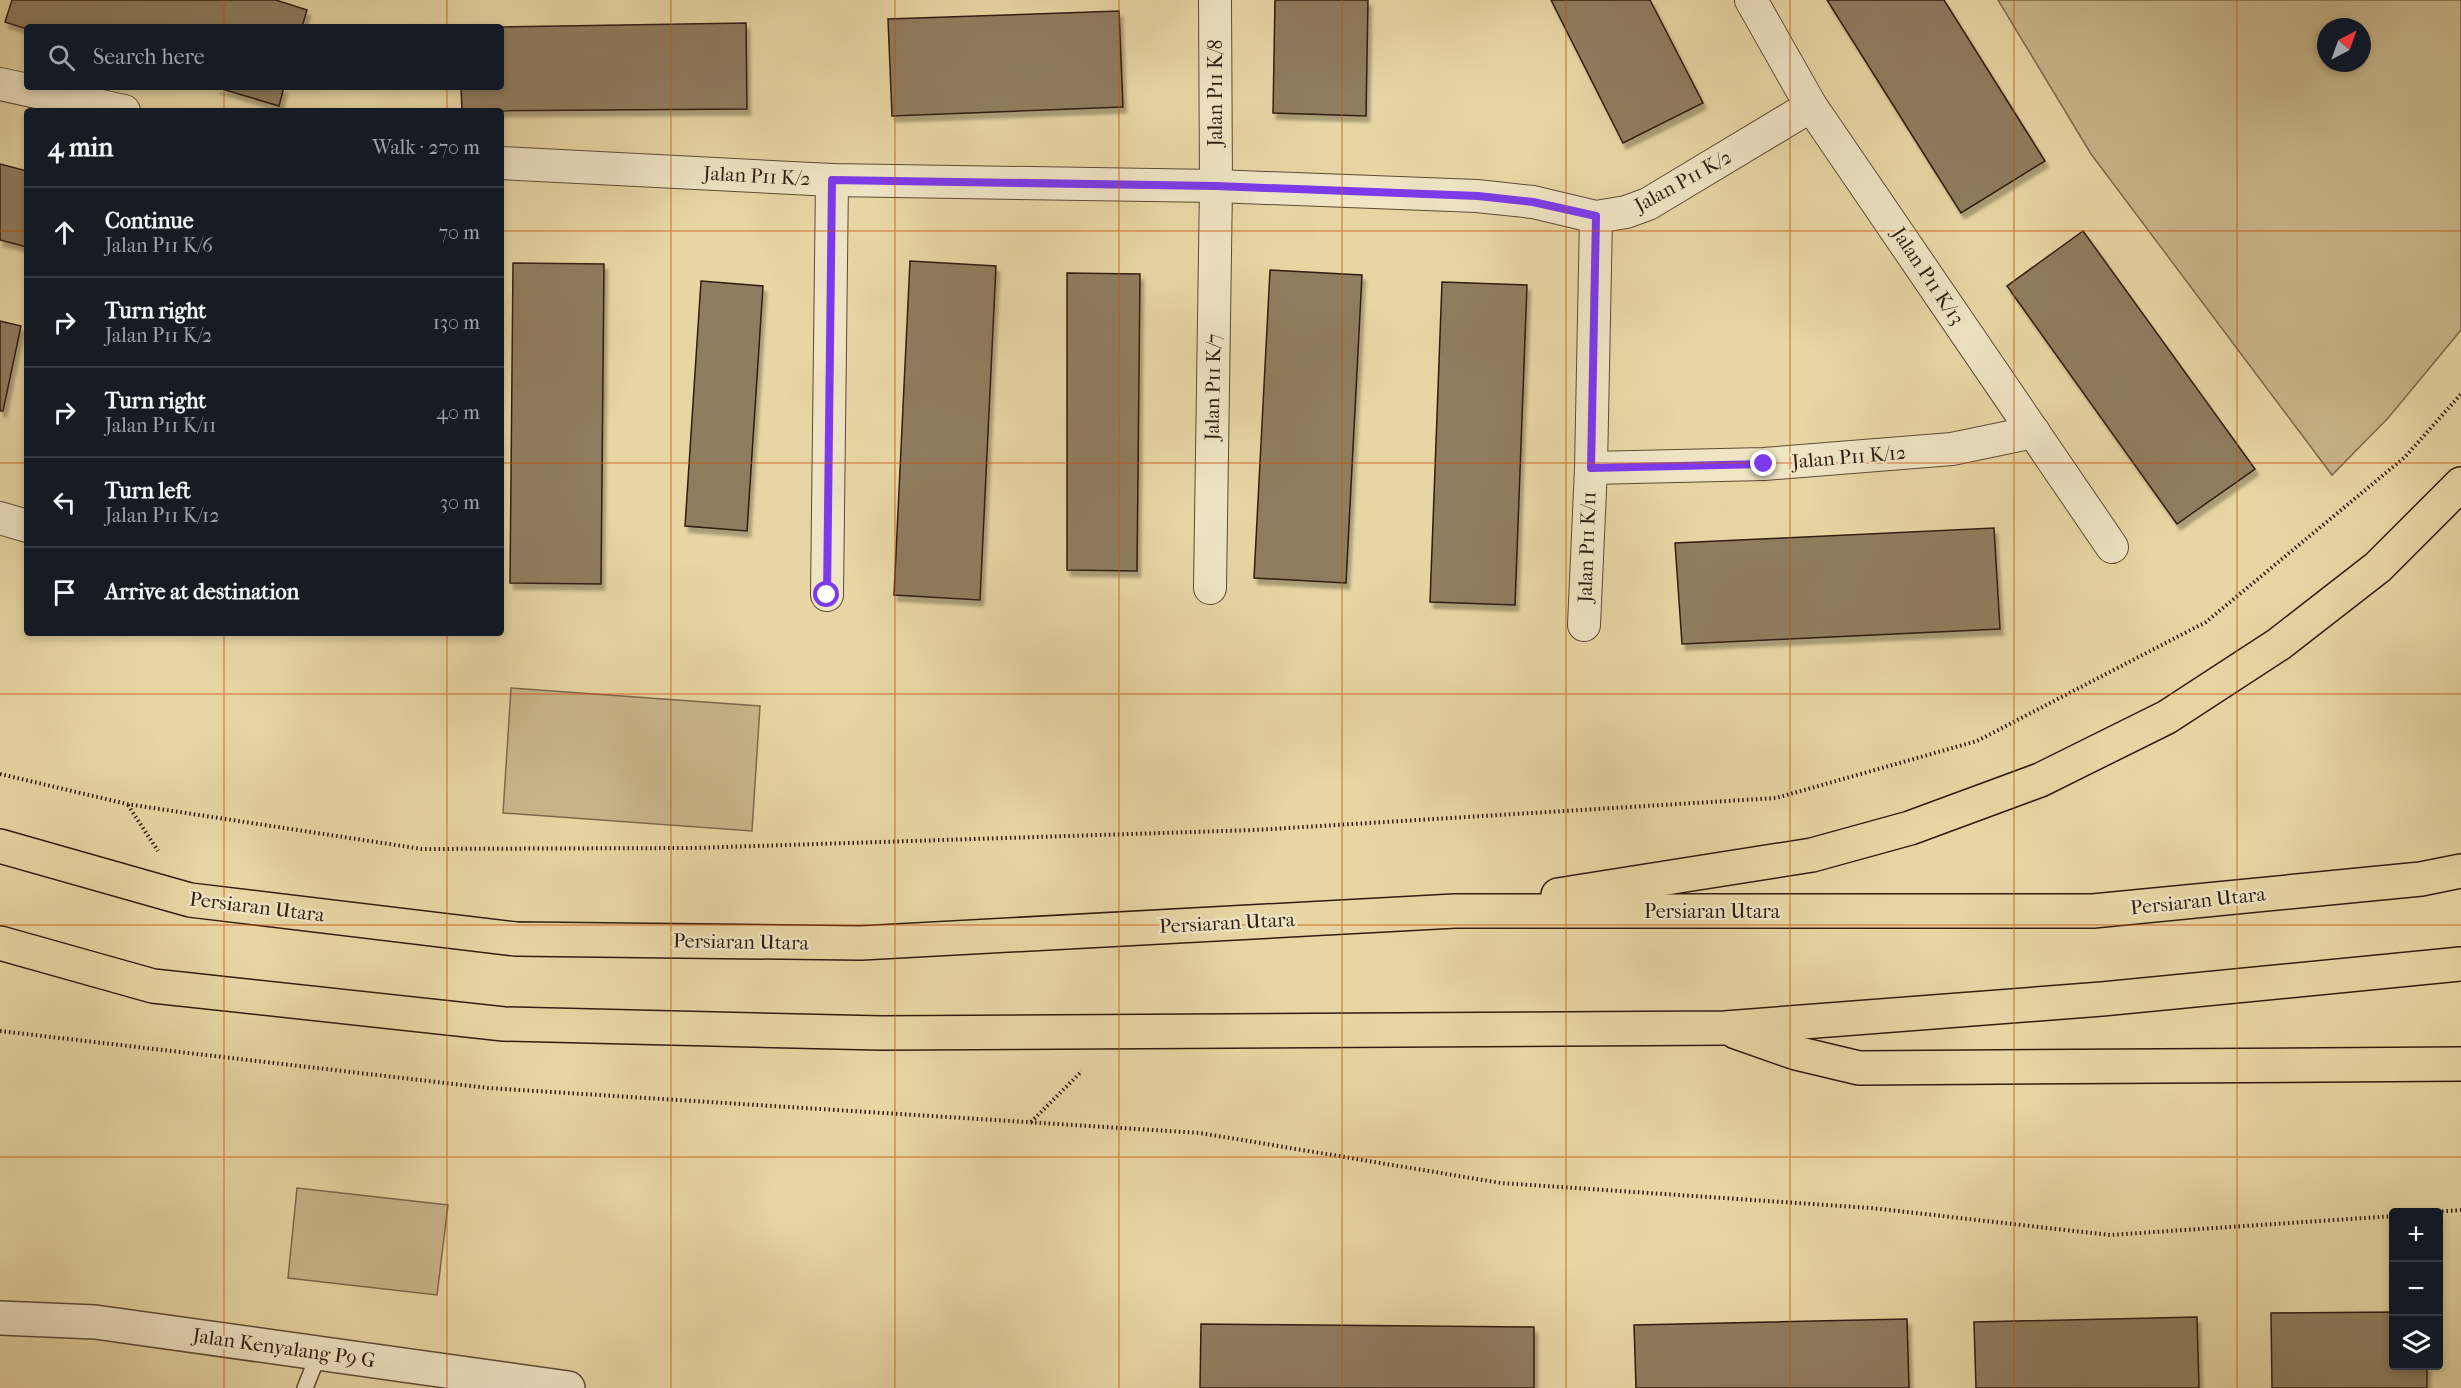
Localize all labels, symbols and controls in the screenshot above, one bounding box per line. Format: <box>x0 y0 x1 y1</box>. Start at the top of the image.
north arrow <box>2317 18 2371 72</box>
search box <box>24 24 504 90</box>
street label: Jalan P11 K/8 <box>1204 39 1227 149</box>
icon: search <box>45 41 78 74</box>
text: Search here <box>93 44 205 70</box>
text: 4 min <box>48 132 113 163</box>
text: Walk · 270 m <box>372 136 480 159</box>
street label: Jalan P11 K/2 <box>1629 145 1736 218</box>
street label: Jalan P11 K/2 <box>701 162 811 190</box>
text: Continue <box>105 208 194 234</box>
icon: ahead <box>48 216 81 249</box>
text: 70 m <box>438 221 480 244</box>
street label: Jalan P11 K/13 <box>1886 221 1969 329</box>
text: Jalan P11 K/6 <box>105 234 213 257</box>
text: Turn right <box>105 298 206 324</box>
icon: right <box>48 306 81 339</box>
text: 130 m <box>433 311 480 334</box>
text: Jalan P11 K/2 <box>105 324 212 347</box>
street label: Jalan P11 K/7 <box>1201 333 1225 443</box>
text: Turn right <box>105 388 206 414</box>
icon: right <box>48 396 81 429</box>
text: 40 m <box>436 401 480 424</box>
text: Jalan P11 K/11 <box>105 414 216 437</box>
street label: Jalan P11 K/12 <box>1789 441 1907 474</box>
route end <box>1750 450 1776 476</box>
text: Turn left <box>105 478 191 504</box>
icon: left <box>48 486 81 519</box>
text: 30 m <box>440 491 480 514</box>
street label: Jalan P11 K/11 <box>1573 491 1600 605</box>
text: Jalan P11 K/12 <box>105 504 219 527</box>
icon: arrive <box>48 576 81 609</box>
text: Arrive at destination <box>105 579 299 605</box>
route start <box>813 581 839 607</box>
street label: Persiaran Utara <box>2129 882 2268 920</box>
street label: Persiaran Utara <box>188 887 327 927</box>
street label: Persiaran Utara <box>1644 900 1781 923</box>
street label: Persiaran Utara <box>1159 908 1296 938</box>
street label: Persiaran Utara <box>673 929 810 955</box>
map controls <box>2389 1208 2443 1370</box>
button: + <box>2389 1208 2443 1262</box>
button: − <box>2389 1262 2443 1316</box>
button: layers <box>2389 1316 2443 1370</box>
street label: Jalan Kenyalang P9 G <box>189 1324 377 1372</box>

